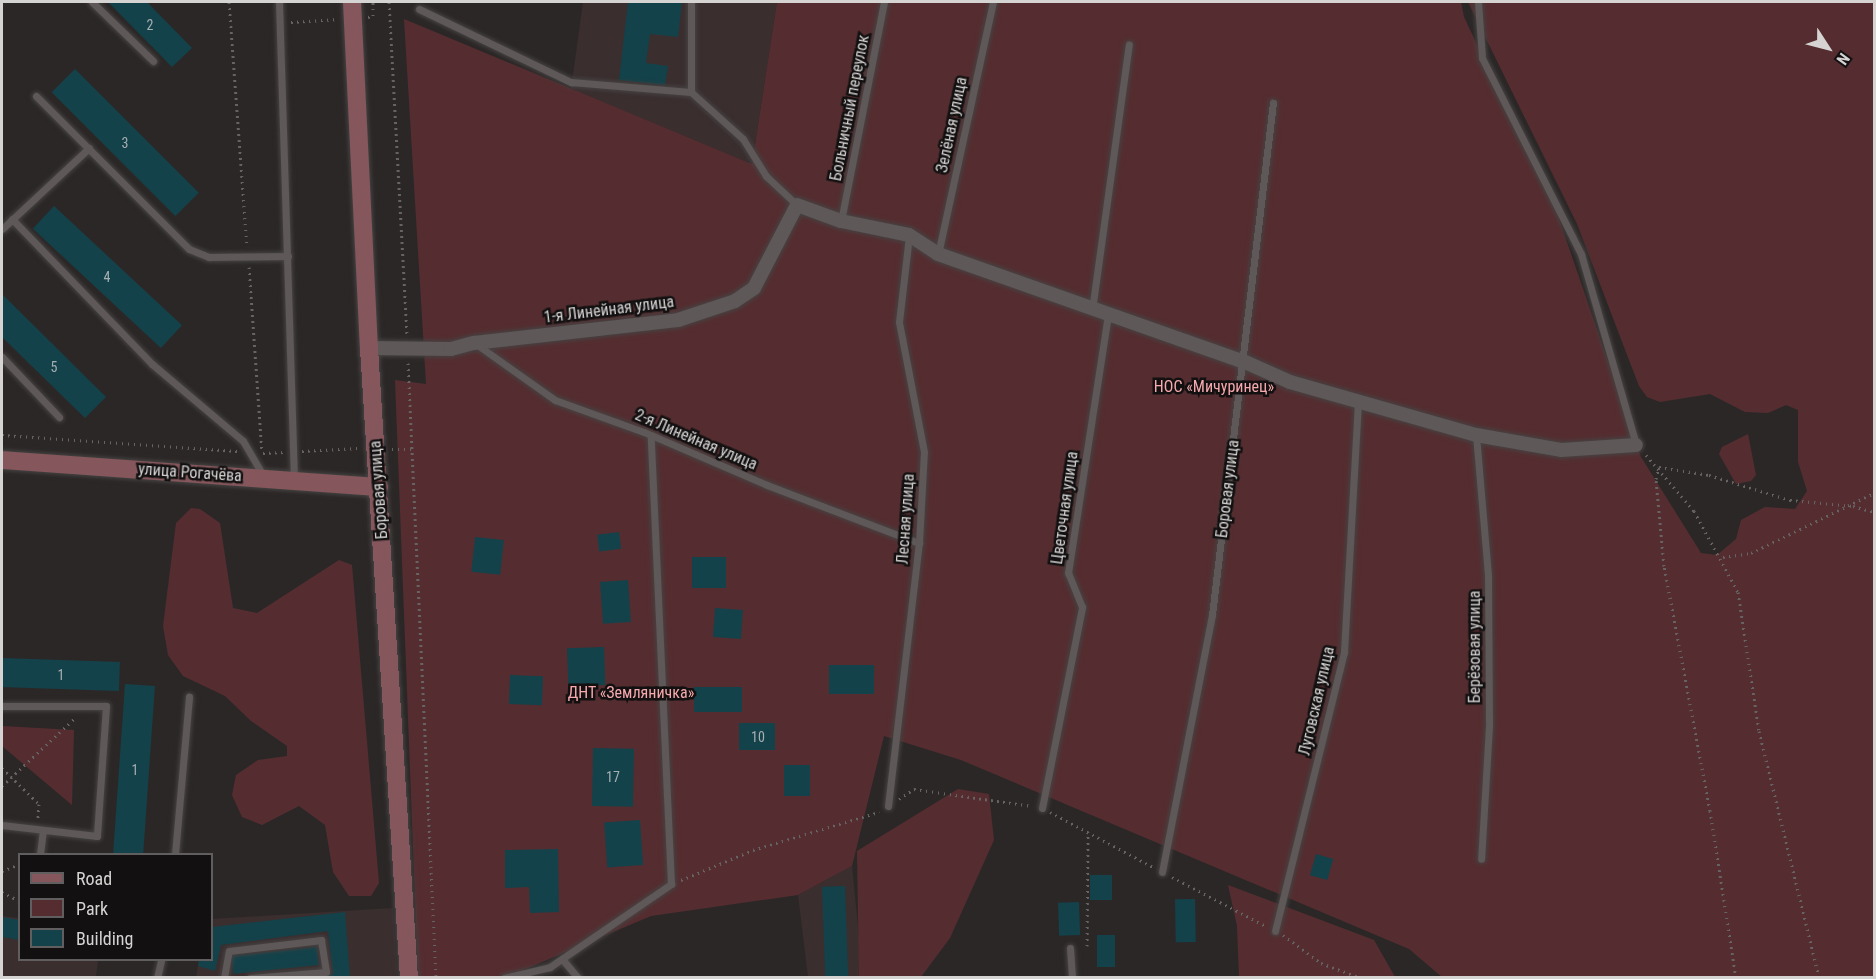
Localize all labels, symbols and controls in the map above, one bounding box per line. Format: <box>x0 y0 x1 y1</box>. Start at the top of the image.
house number: 2 <box>147 17 153 33</box>
north arrow <box>1798 18 1858 78</box>
street label: Больничный переулок <box>826 33 874 183</box>
text: N <box>1832 49 1854 68</box>
street label: Зелёная улица <box>932 75 972 175</box>
house number: 3 <box>122 135 128 151</box>
house number: 4 <box>104 269 110 285</box>
street label: 1-я Линейная улица <box>543 292 675 328</box>
house number: 5 <box>51 359 57 375</box>
park label: НОС «Мичуринец» <box>1154 377 1274 397</box>
street label: 2-я Линейная улица <box>632 406 760 474</box>
street label: Боровая улица <box>1212 439 1244 539</box>
street label: Боровая улица <box>366 440 392 540</box>
street label: Цветочная улица <box>1048 450 1082 566</box>
street label: улица Рогачёва <box>138 460 242 486</box>
street label: Лесная улица <box>893 473 919 565</box>
street label: Берёзовая улица <box>1465 591 1485 703</box>
street label: Луговская улица <box>1295 645 1339 757</box>
house number: 1 <box>58 667 64 683</box>
park label: ДНТ «Земляничка» <box>568 683 694 703</box>
house number: 10 <box>751 729 765 745</box>
house number: 1 <box>132 762 138 778</box>
house number: 17 <box>606 769 620 785</box>
legend <box>18 853 213 961</box>
text: Road <box>76 868 112 889</box>
text: Park <box>76 898 108 919</box>
text: Building <box>76 928 133 949</box>

